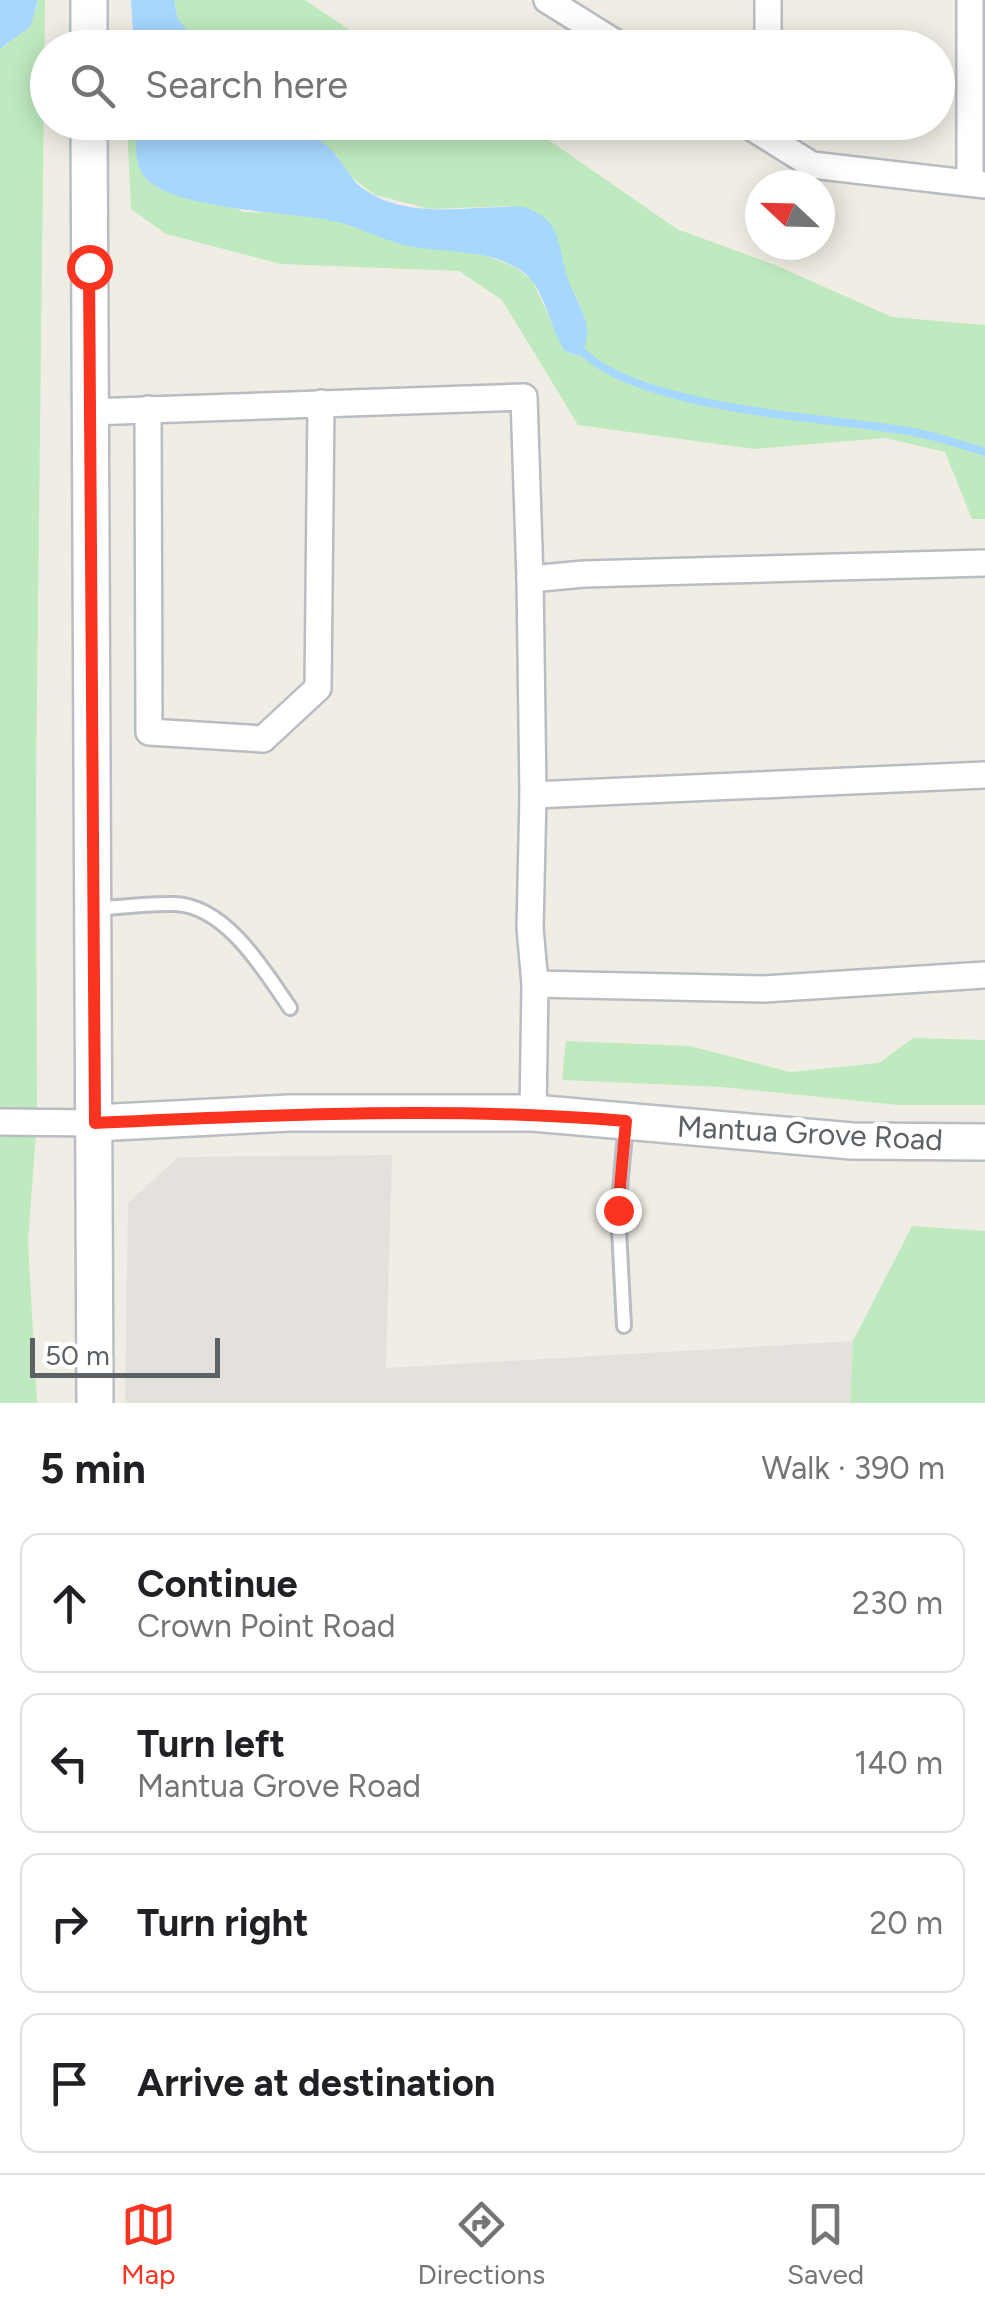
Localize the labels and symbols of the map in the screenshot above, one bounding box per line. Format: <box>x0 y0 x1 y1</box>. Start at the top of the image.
north arrow <box>745 170 835 260</box>
route start <box>67 245 113 291</box>
street label: Mantua Grove Road <box>676 1108 944 1158</box>
route end <box>596 1188 642 1234</box>
scale bar <box>30 1333 220 1378</box>

